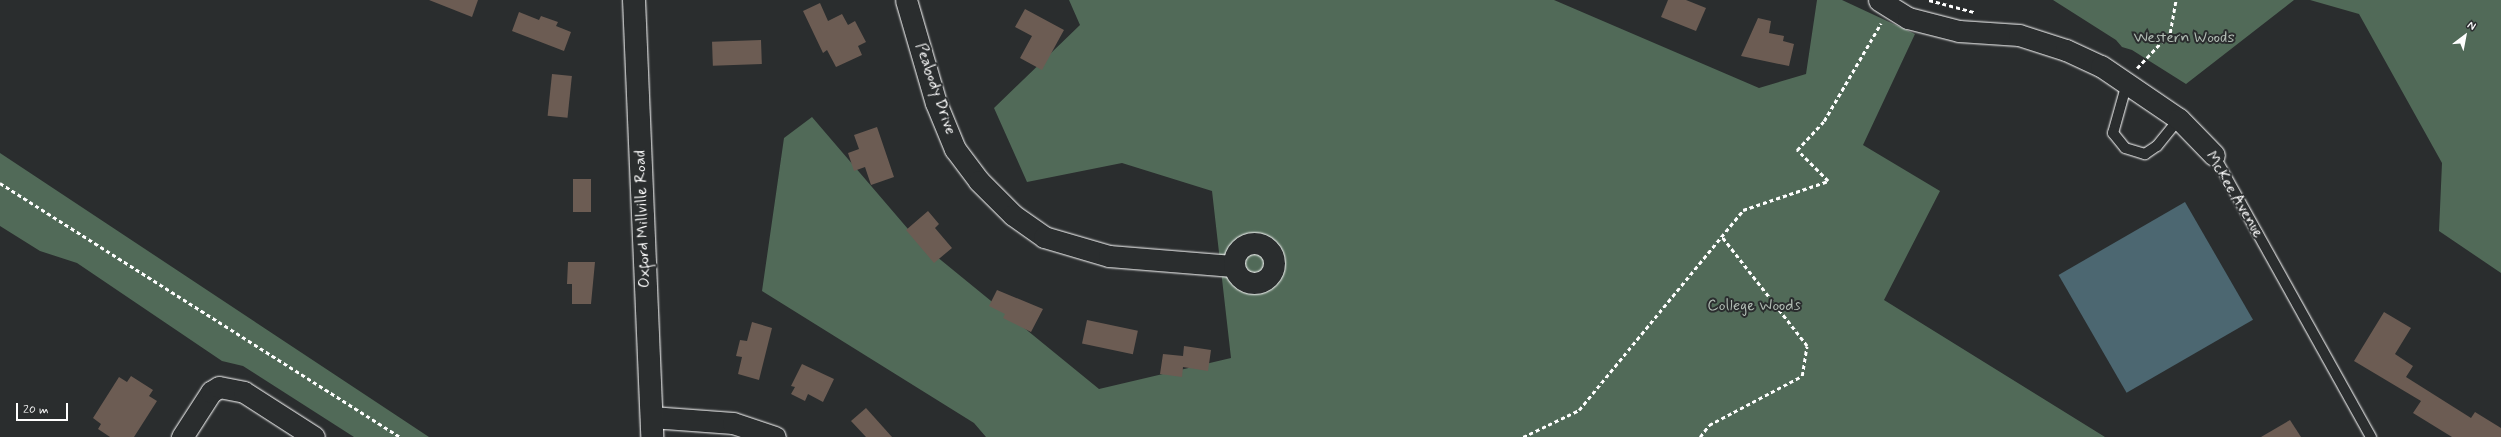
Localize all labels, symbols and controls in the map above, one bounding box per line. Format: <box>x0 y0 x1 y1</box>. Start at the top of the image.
north arrow <box>2445 16 2485 56</box>
text: N <box>2465 18 2478 34</box>
park label: Western Woods <box>2133 28 2235 48</box>
street label: Peabody Drive <box>910 41 960 137</box>
street label: McKee Avenue <box>2200 147 2268 243</box>
street label: Oxford Millville Road <box>631 150 655 288</box>
park label: College Woods <box>1707 296 1801 316</box>
scale bar <box>18 395 70 421</box>
text: 20 m <box>23 402 49 418</box>

